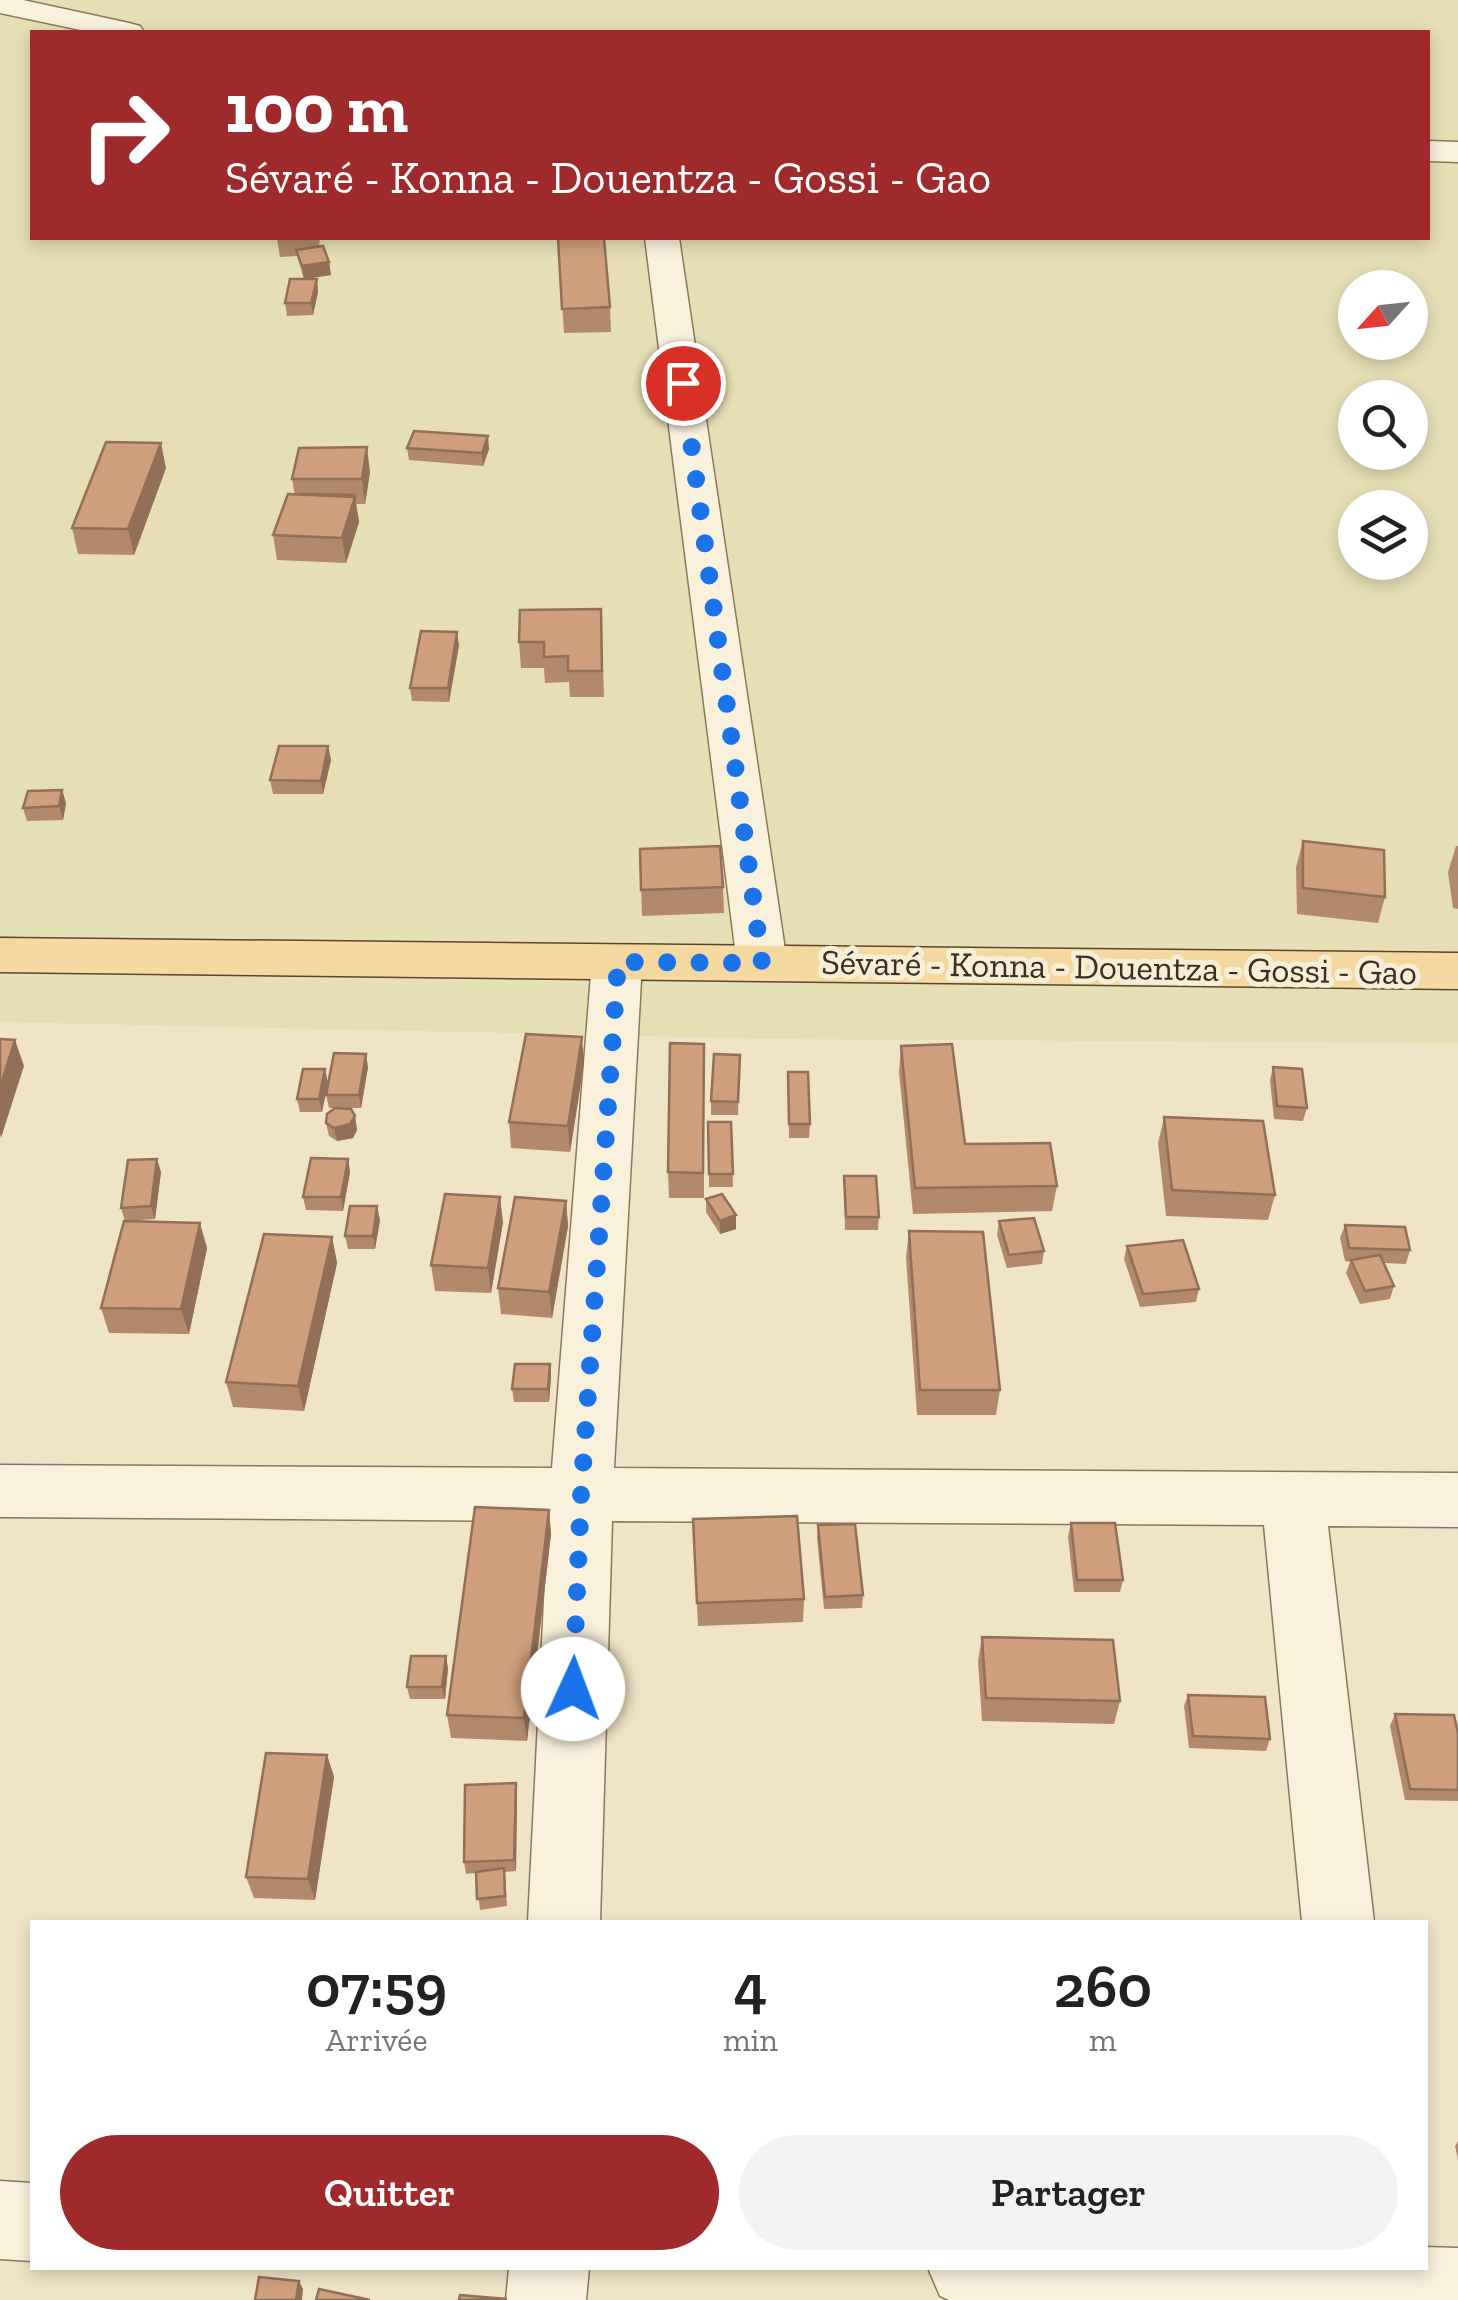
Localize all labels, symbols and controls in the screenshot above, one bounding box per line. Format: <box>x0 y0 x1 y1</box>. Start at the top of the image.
text: 100 m <box>225 66 408 150</box>
icon: right <box>60 70 190 200</box>
text: Sévaré - Konna - Douentza - Gossi - Gao <box>225 151 991 205</box>
north arrow <box>1338 270 1428 360</box>
map controls <box>1338 270 1428 580</box>
pin <box>641 341 726 426</box>
icon: arrive <box>656 356 711 411</box>
button: search <box>1338 380 1428 470</box>
button: layers <box>1338 490 1428 580</box>
street label: Sévaré - Konna - Douentza - Gossi - Gao <box>821 941 1417 993</box>
position arrow <box>521 1637 625 1741</box>
text: 07:59 <box>306 1950 447 2022</box>
text: 4 <box>734 1950 767 2022</box>
text: 260 <box>1054 1950 1152 2022</box>
text: Arrivée <box>325 2021 427 2059</box>
text: min <box>723 2021 778 2059</box>
text: m <box>1089 2021 1117 2059</box>
button: Quitter <box>60 2135 719 2250</box>
button: Partager <box>739 2135 1398 2250</box>

